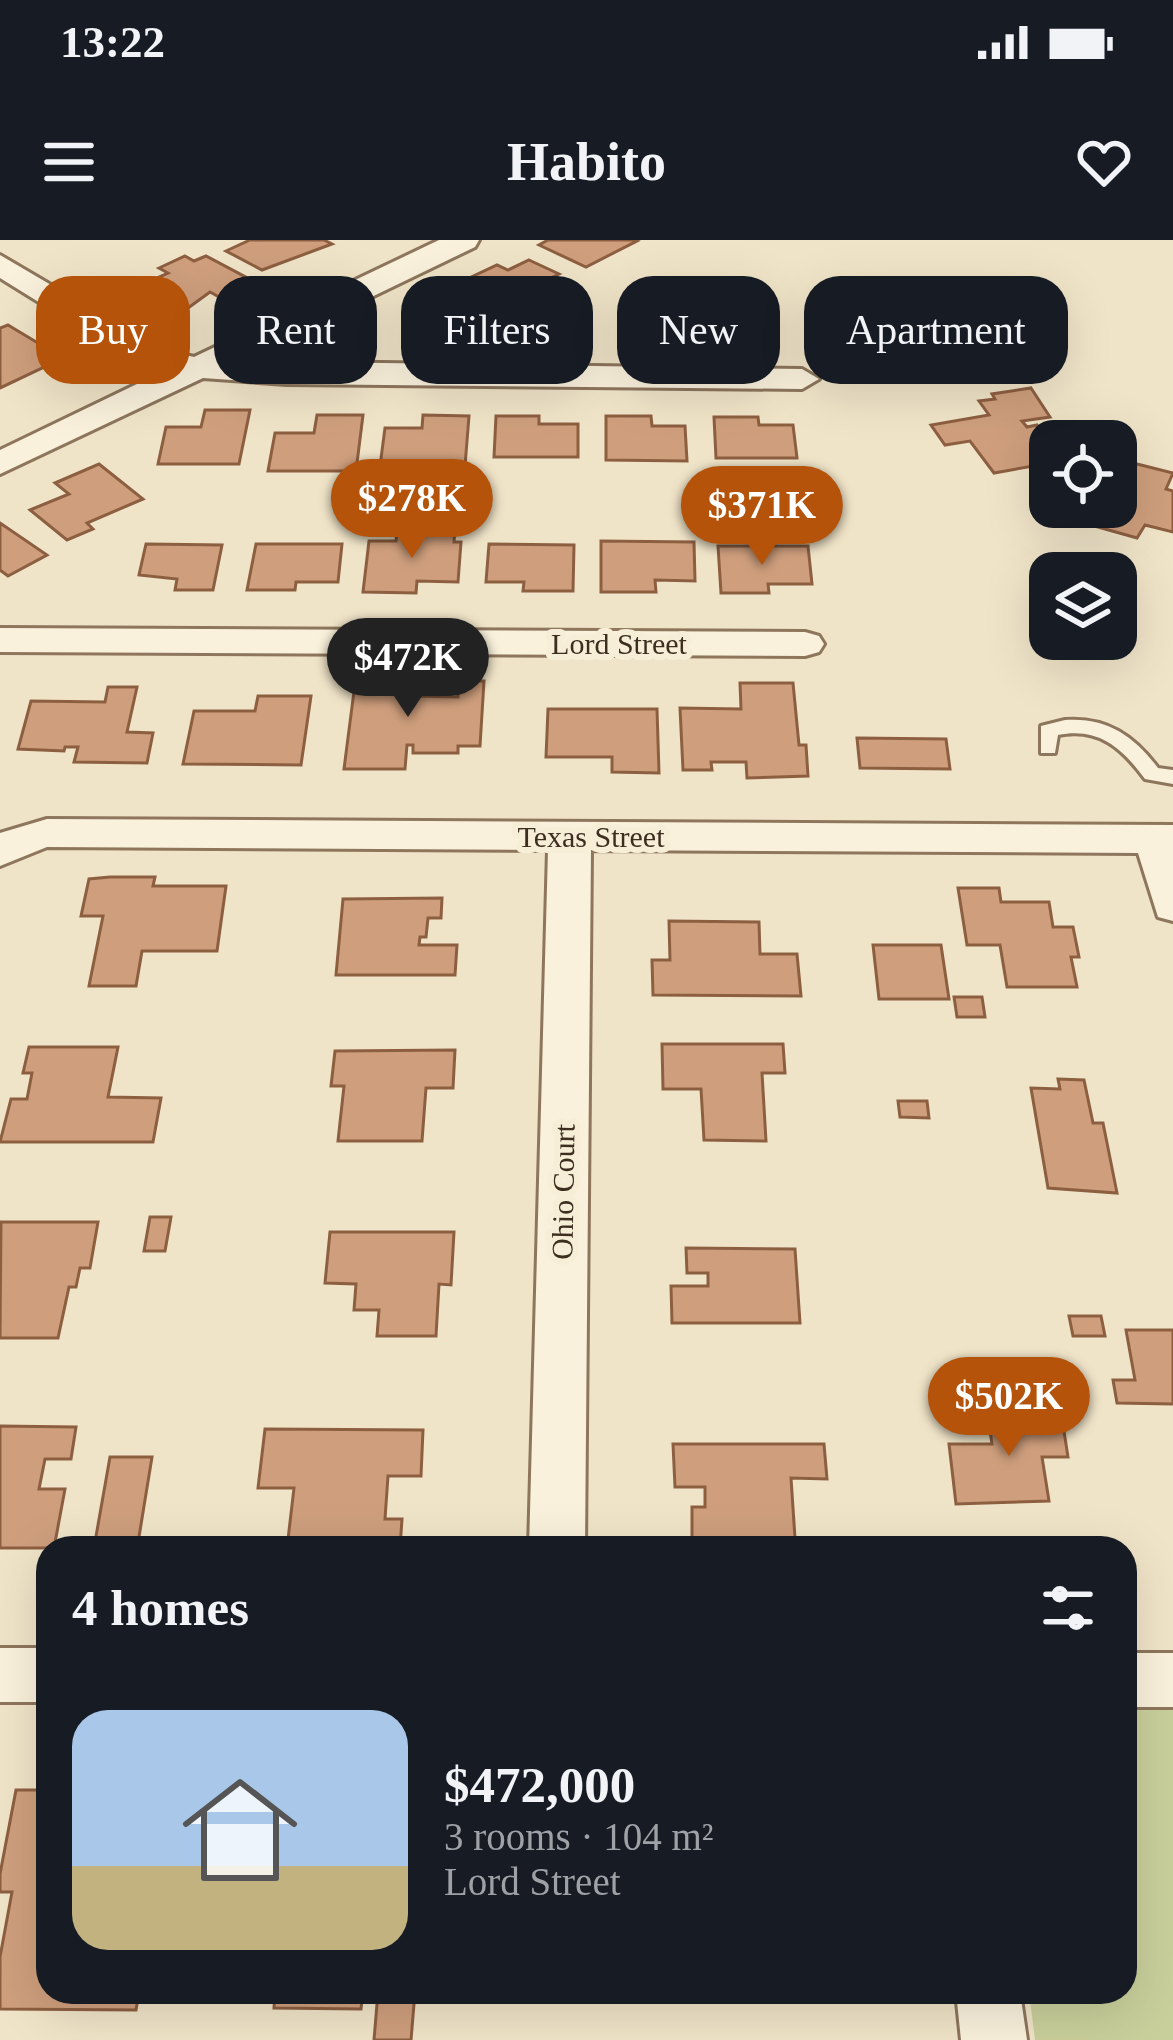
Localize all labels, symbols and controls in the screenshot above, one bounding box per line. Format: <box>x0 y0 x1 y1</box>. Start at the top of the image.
text: 13:22 <box>60 17 165 67</box>
icon: menu <box>36 129 102 195</box>
icon: heart <box>1071 129 1137 195</box>
text: Habito <box>507 132 666 192</box>
chip: Buy <box>36 276 190 384</box>
chip: Rent <box>214 276 377 384</box>
chip: Filters <box>401 276 593 384</box>
chip: New <box>617 276 780 384</box>
chip: Apartment <box>804 276 1068 384</box>
map controls <box>1029 420 1137 660</box>
button: locate <box>1029 420 1137 528</box>
pin: $278K <box>328 459 496 561</box>
pin: $371K <box>678 466 846 568</box>
text: $278K <box>358 476 466 519</box>
text: $371K <box>708 483 816 526</box>
button: layers <box>1029 552 1137 660</box>
pin: $472K <box>324 618 492 720</box>
street label: Lord Street <box>551 627 688 660</box>
text: $472K <box>354 635 462 678</box>
street label: Texas Street <box>517 820 665 853</box>
street label: Ohio Court <box>545 1123 581 1260</box>
pin: $502K <box>925 1357 1093 1459</box>
text: $502K <box>955 1374 1063 1417</box>
icon: filters <box>1035 1575 1101 1641</box>
text: 4 homes <box>72 1580 249 1636</box>
text: $472,000 <box>444 1757 635 1813</box>
icon: home <box>168 1758 312 1902</box>
text: 3 rooms · 104 m² <box>444 1815 714 1858</box>
text: Lord Street <box>444 1860 621 1903</box>

